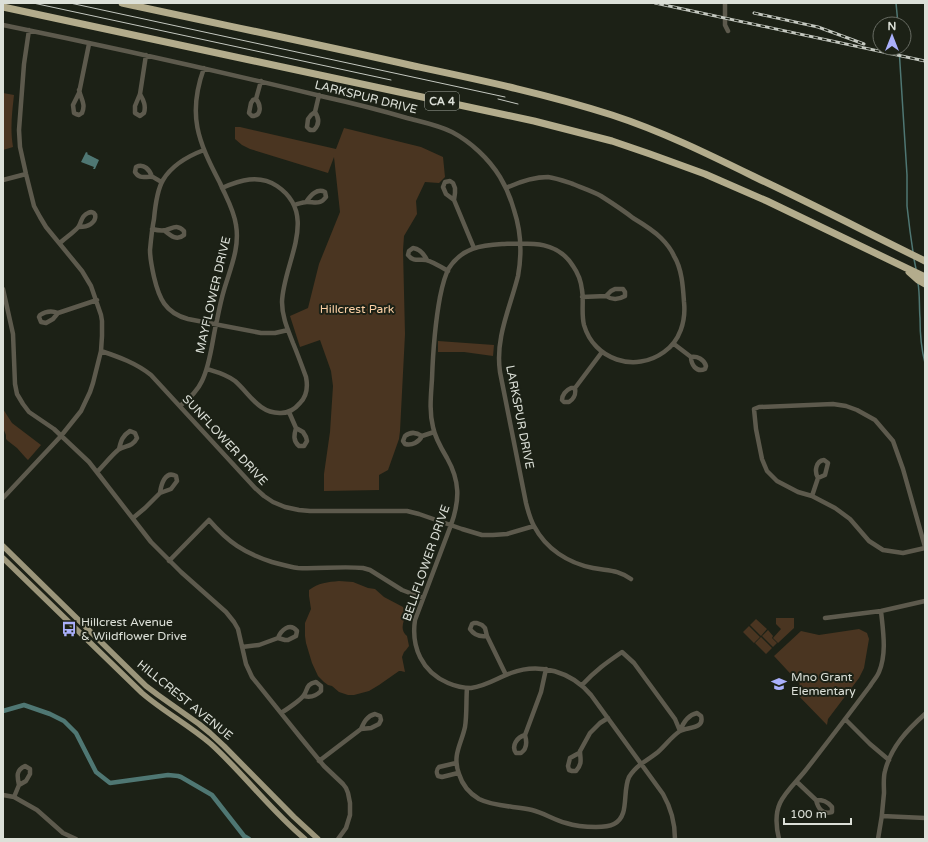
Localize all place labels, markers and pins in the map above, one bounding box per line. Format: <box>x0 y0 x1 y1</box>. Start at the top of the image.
place label: Hillcrest Avenue & Wildflower Drive <box>81 615 187 643</box>
bus stop icon: Hillcrest Avenue & Wildflower Drive <box>60 620 78 638</box>
place label: Mno Grant Elementary <box>791 670 856 698</box>
school or university icon: Mno Grant Elementary <box>770 675 788 693</box>

